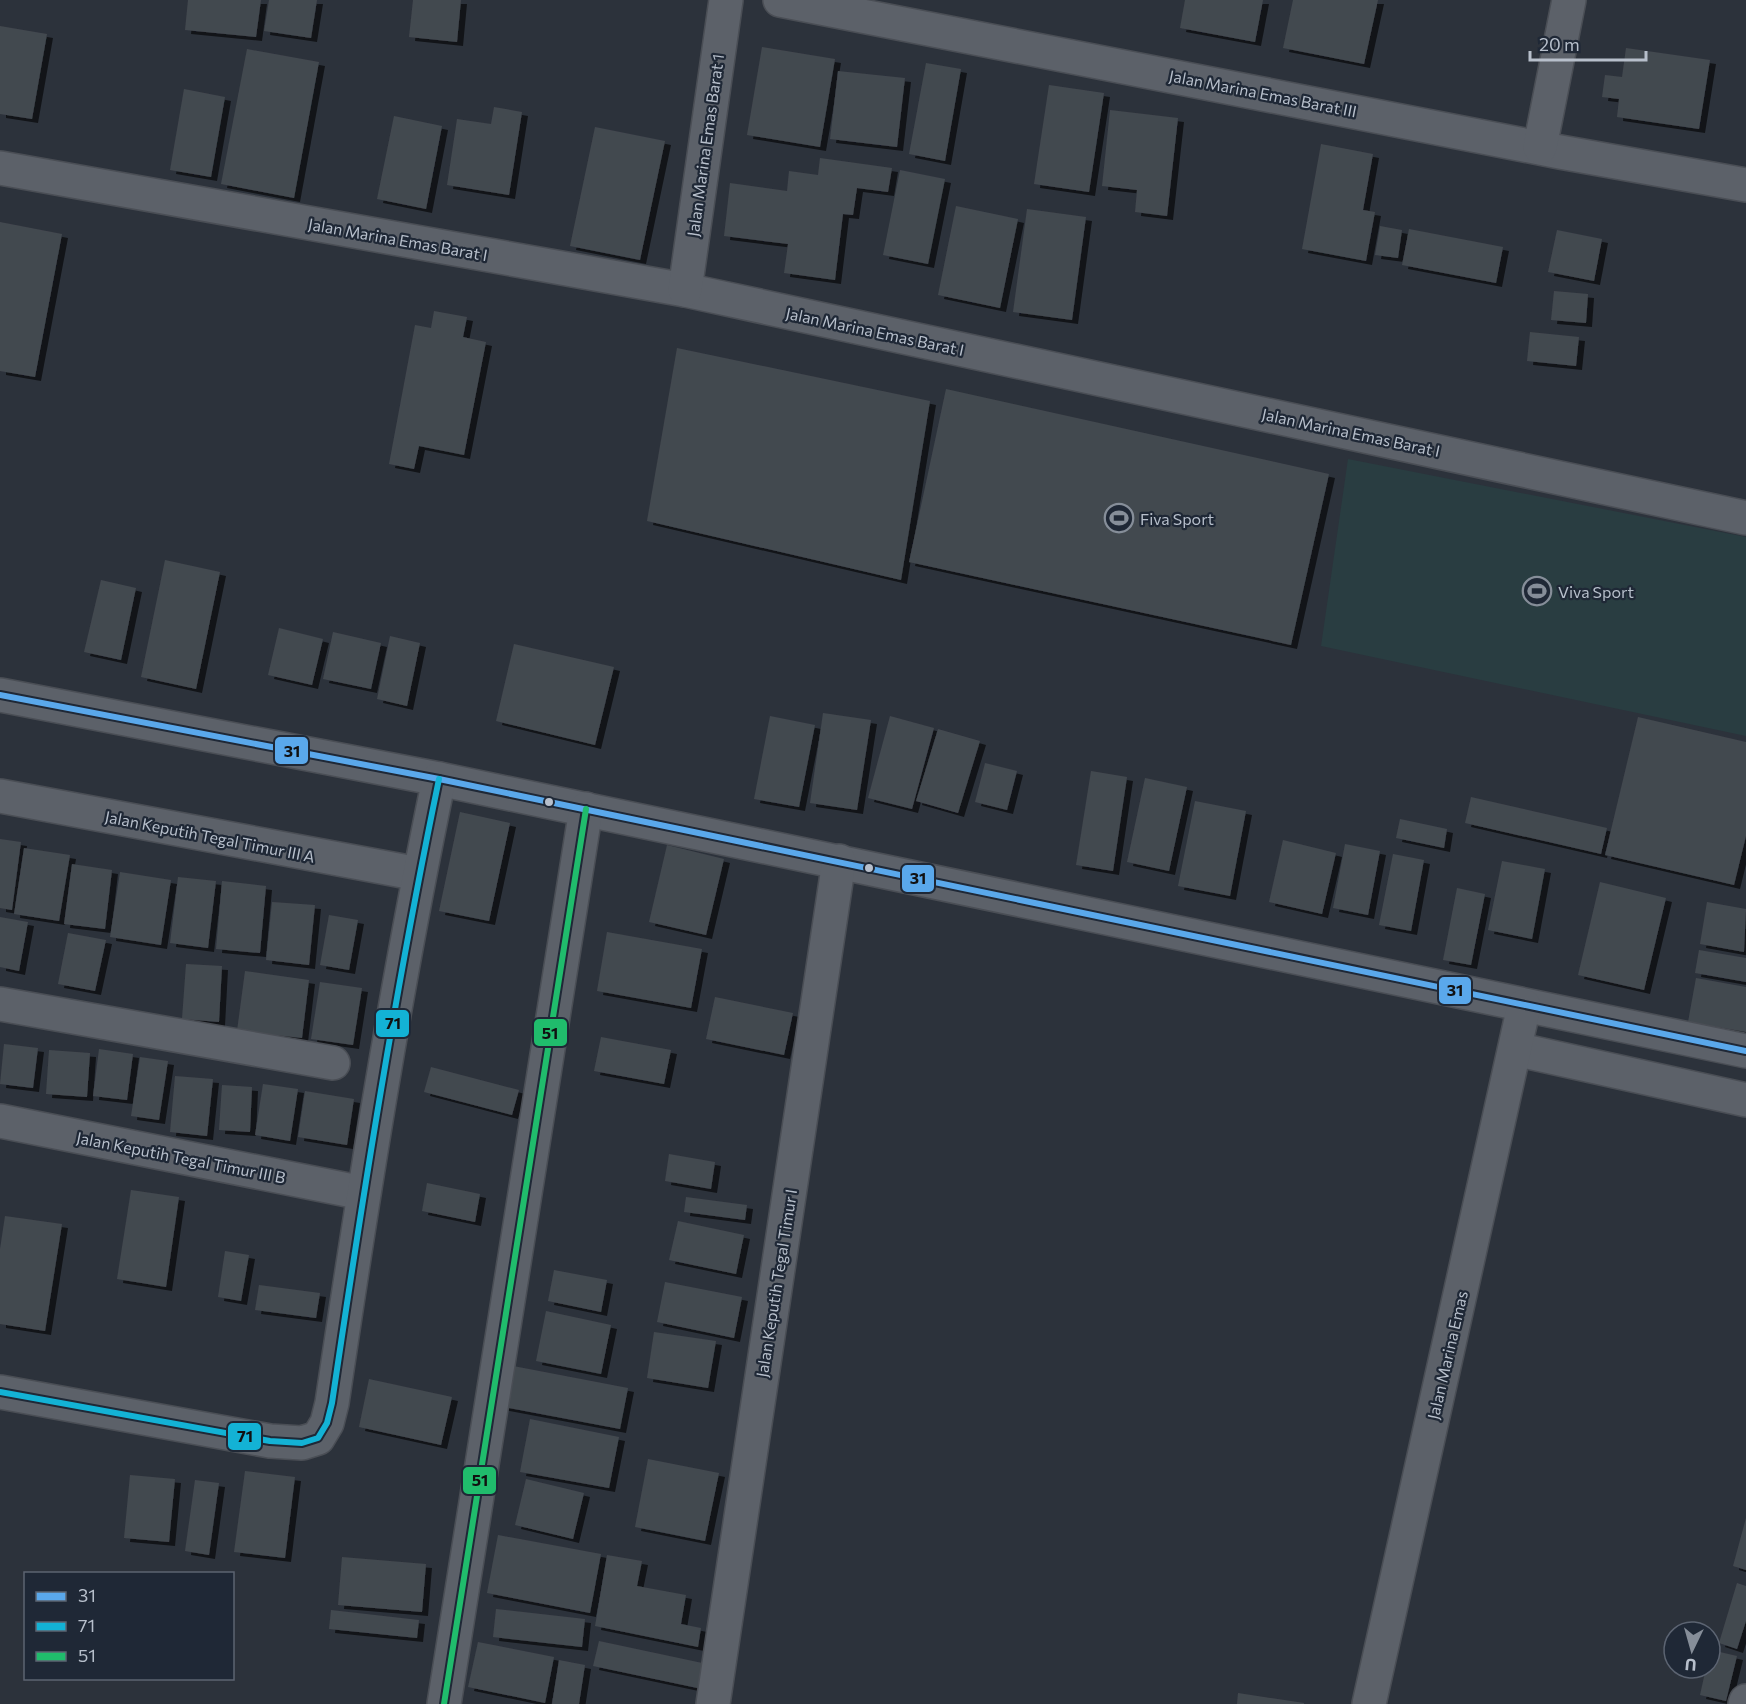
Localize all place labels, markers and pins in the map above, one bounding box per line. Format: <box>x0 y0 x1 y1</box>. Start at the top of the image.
sports icon: Fiva Sport <box>1103 502 1135 534</box>
place label: Fiva Sport <box>1140 509 1215 528</box>
sports icon: Viva Sport <box>1521 575 1553 607</box>
place label: Viva Sport <box>1558 582 1634 601</box>
unlabelled marker <box>543 796 555 808</box>
unlabelled marker <box>863 862 875 874</box>

